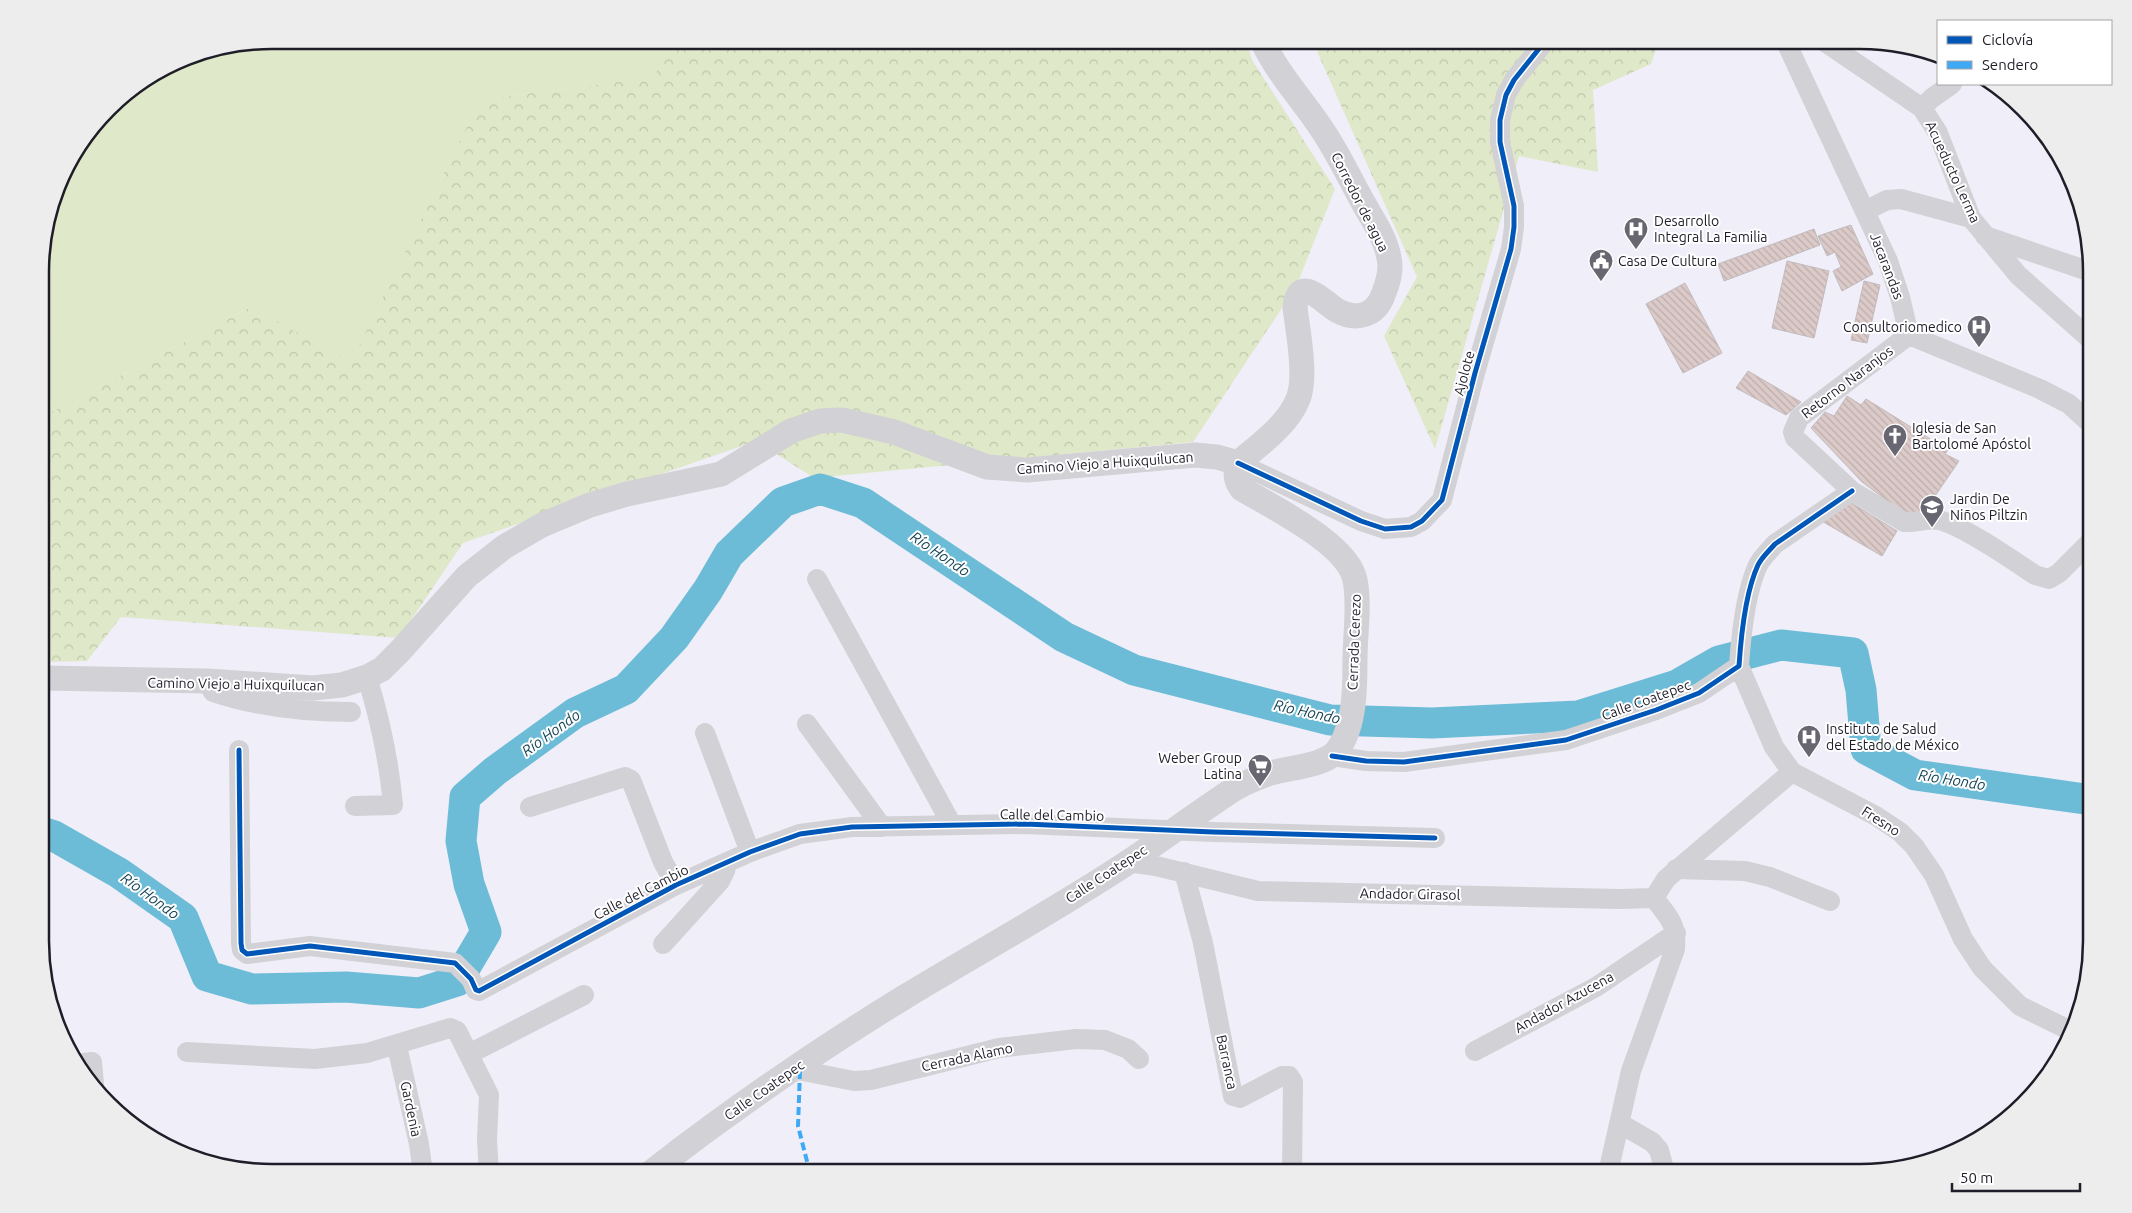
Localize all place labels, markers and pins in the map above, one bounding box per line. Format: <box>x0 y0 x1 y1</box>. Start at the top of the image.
place label: Desarrollo Integral La Familia <box>1654 213 1768 245</box>
hospital icon: Desarrollo Integral La Familia <box>1623 216 1649 250</box>
public building icon: Casa De Cultura <box>1588 248 1614 282</box>
place label: Casa De Cultura <box>1618 253 1717 269</box>
hospital icon: Consultoriomedico <box>1966 314 1992 348</box>
place label: Consultoriomedico <box>1843 319 1962 335</box>
place label: Iglesia de San Bartolomé Apóstol <box>1912 420 2031 452</box>
church icon: Iglesia de San Bartolomé Apóstol <box>1882 423 1908 457</box>
place label: Jardin De Niños Piltzin <box>1950 491 2028 523</box>
school or university icon: Jardin De Niños Piltzin <box>1919 494 1945 528</box>
place label: Instituto de Salud del Estado de México <box>1826 721 1959 753</box>
hospital icon: Instituto de Salud del Estado de México <box>1796 724 1822 758</box>
place label: Weber Group Latina <box>1158 750 1242 782</box>
supermarket icon: Weber Group Latina <box>1247 753 1273 787</box>

